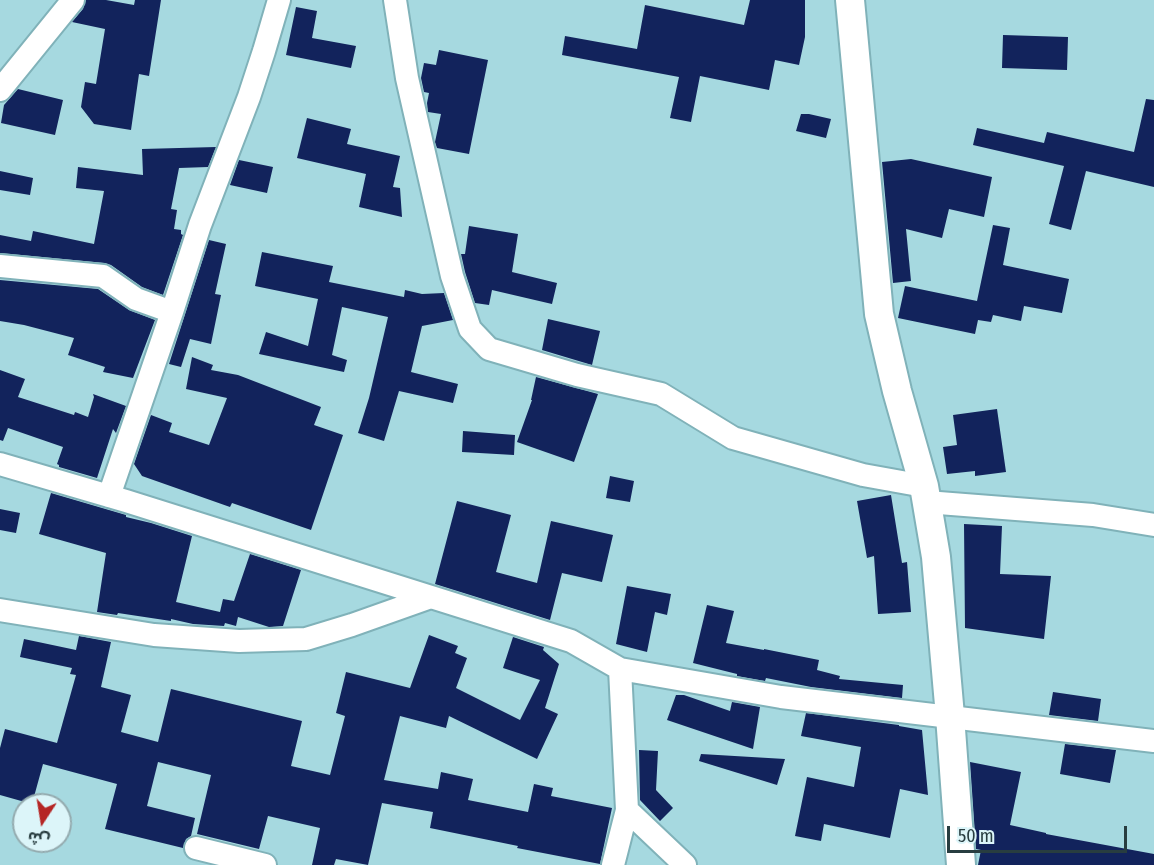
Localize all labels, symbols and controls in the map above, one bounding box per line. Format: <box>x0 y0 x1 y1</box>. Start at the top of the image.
north arrow <box>12 793 72 853</box>
scale bar <box>950 814 1130 852</box>
text: 50 m <box>958 825 994 847</box>
text: ش <box>26 828 51 851</box>

